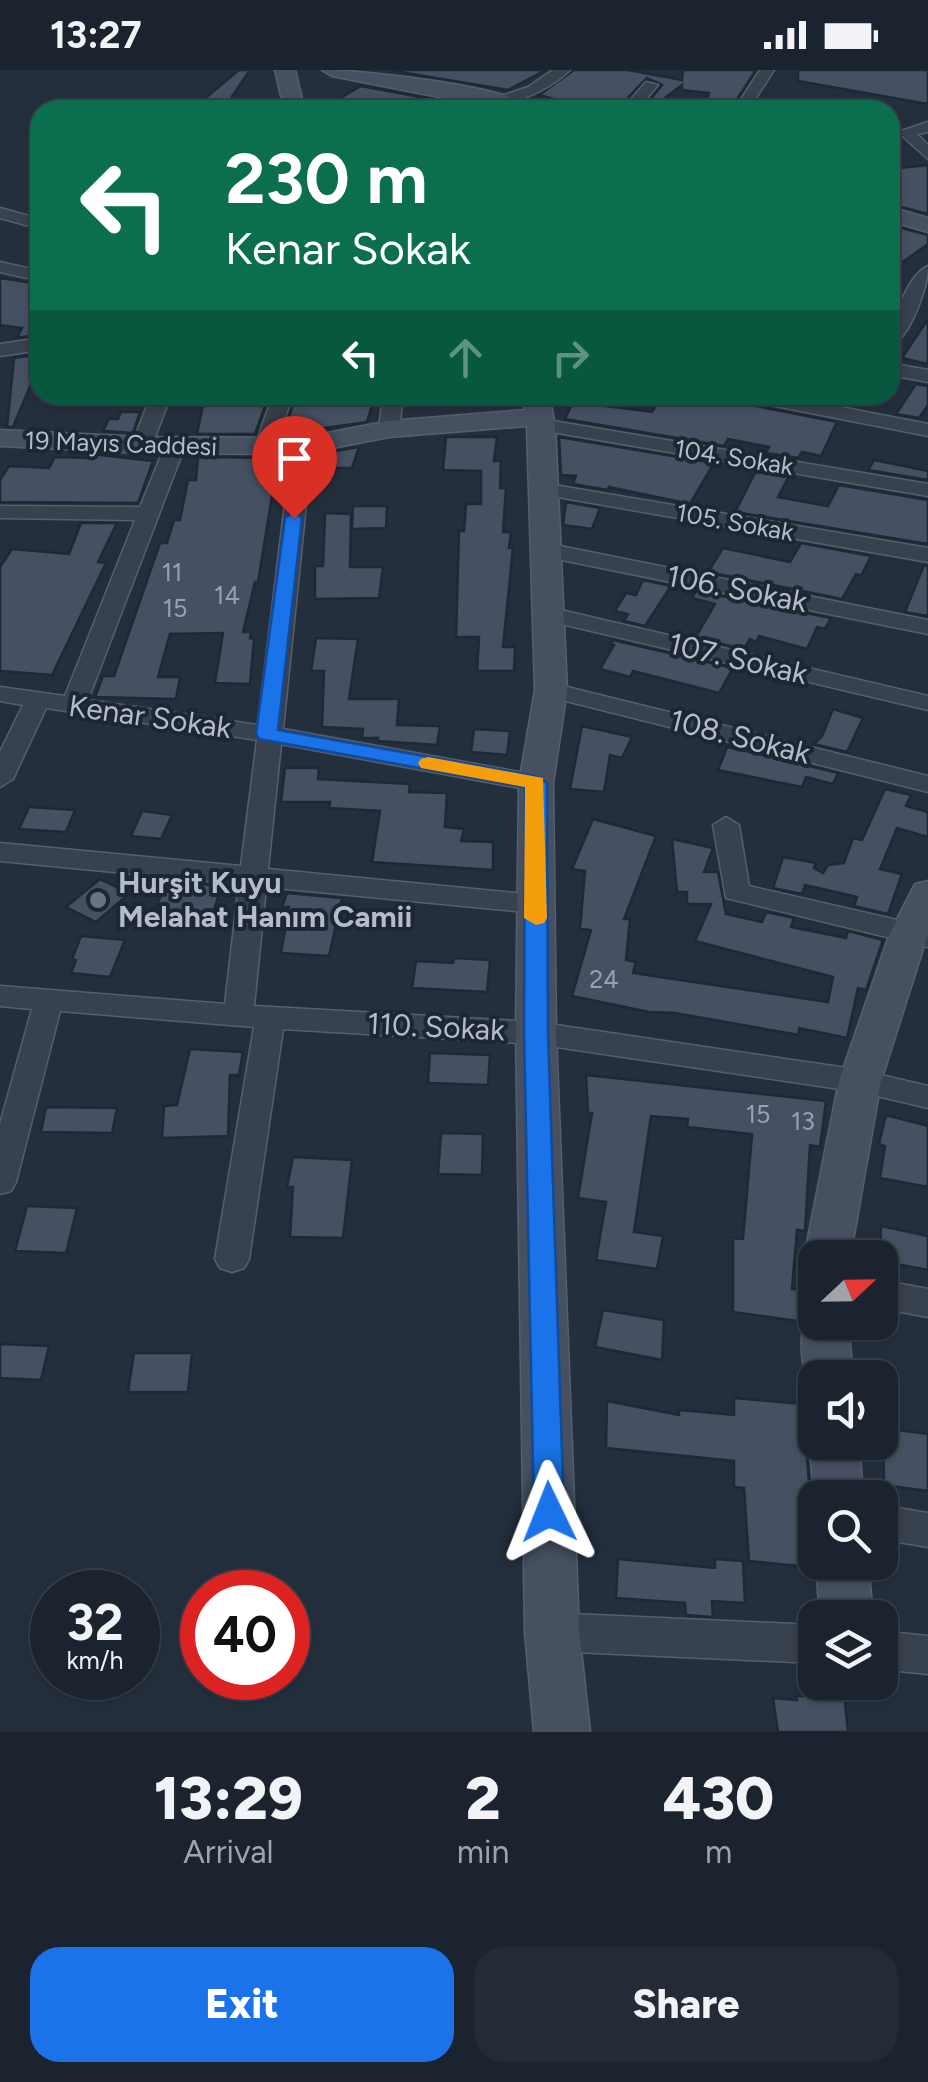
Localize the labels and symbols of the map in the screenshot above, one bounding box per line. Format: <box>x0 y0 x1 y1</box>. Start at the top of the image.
pin <box>252 416 337 519</box>
street label: 19 Mayıs Caddesi <box>24 425 218 461</box>
street label: 104. Sokak <box>672 433 796 481</box>
street label: 105. Sokak <box>674 497 797 547</box>
house number: 11 <box>162 557 182 587</box>
street label: 106. Sokak <box>664 557 811 620</box>
house number: 14 <box>214 580 240 610</box>
house number: 15 <box>163 593 187 623</box>
street label: 107. Sokak <box>665 625 812 693</box>
street label: Kenar Sokak <box>66 687 234 746</box>
street label: 108. Sokak <box>666 701 815 772</box>
place label: Hurşit Kuyu Melahat Hanım Camii <box>118 864 412 935</box>
marker: Hurşit Kuyu Melahat Hanım Camii <box>87 889 109 911</box>
house number: 24 <box>589 964 619 994</box>
street label: 110. Sokak <box>366 1004 506 1049</box>
house number: 15 <box>746 1099 770 1129</box>
house number: 13 <box>791 1106 815 1136</box>
north arrow <box>798 1240 898 1340</box>
position arrow <box>497 1460 601 1564</box>
speed limit sign: 40 <box>180 1570 310 1700</box>

